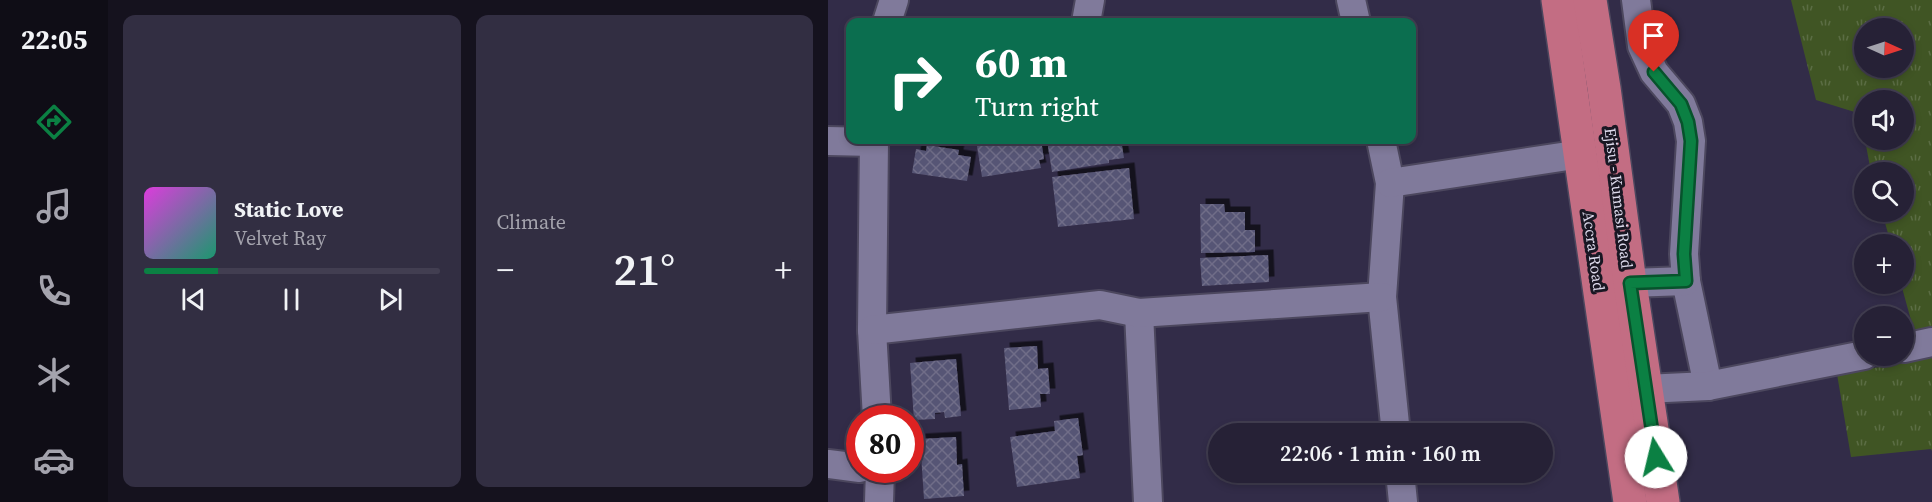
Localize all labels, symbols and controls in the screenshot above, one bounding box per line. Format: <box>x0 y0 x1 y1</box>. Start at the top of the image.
pin <box>1628 10 1679 72</box>
north arrow <box>1854 18 1914 78</box>
map controls <box>1854 18 1914 366</box>
icon: arrive <box>1637 19 1670 52</box>
text: 22:05 <box>21 21 87 58</box>
text: 60 m <box>975 33 1068 91</box>
icon: right <box>876 42 954 120</box>
text: Turn right <box>975 88 1099 125</box>
button: sound <box>1854 90 1914 150</box>
icon: directions <box>33 101 75 143</box>
street label: Ejisu - Kumasi Road <box>1599 126 1639 270</box>
button: search <box>1854 162 1914 222</box>
icon: music <box>33 185 75 227</box>
text: Static Love <box>234 194 344 224</box>
text: Climate <box>497 208 566 236</box>
street label: Accra Road <box>1577 210 1611 292</box>
text: Velvet Ray <box>234 224 326 252</box>
button: + <box>1854 234 1914 294</box>
text: 21° <box>613 238 675 300</box>
text: − <box>497 247 514 292</box>
text: + <box>775 247 792 292</box>
icon: phone <box>33 270 75 312</box>
icon: previous <box>177 283 210 316</box>
icon: pause <box>275 283 308 316</box>
icon: next <box>374 283 407 316</box>
button: − <box>1854 306 1914 366</box>
icon: climate <box>33 354 75 396</box>
speed limit sign: 80 <box>846 405 924 483</box>
position arrow <box>1624 425 1688 489</box>
text: 22:06 · 1 min · 160 m <box>1280 438 1481 468</box>
icon: car <box>33 439 75 481</box>

